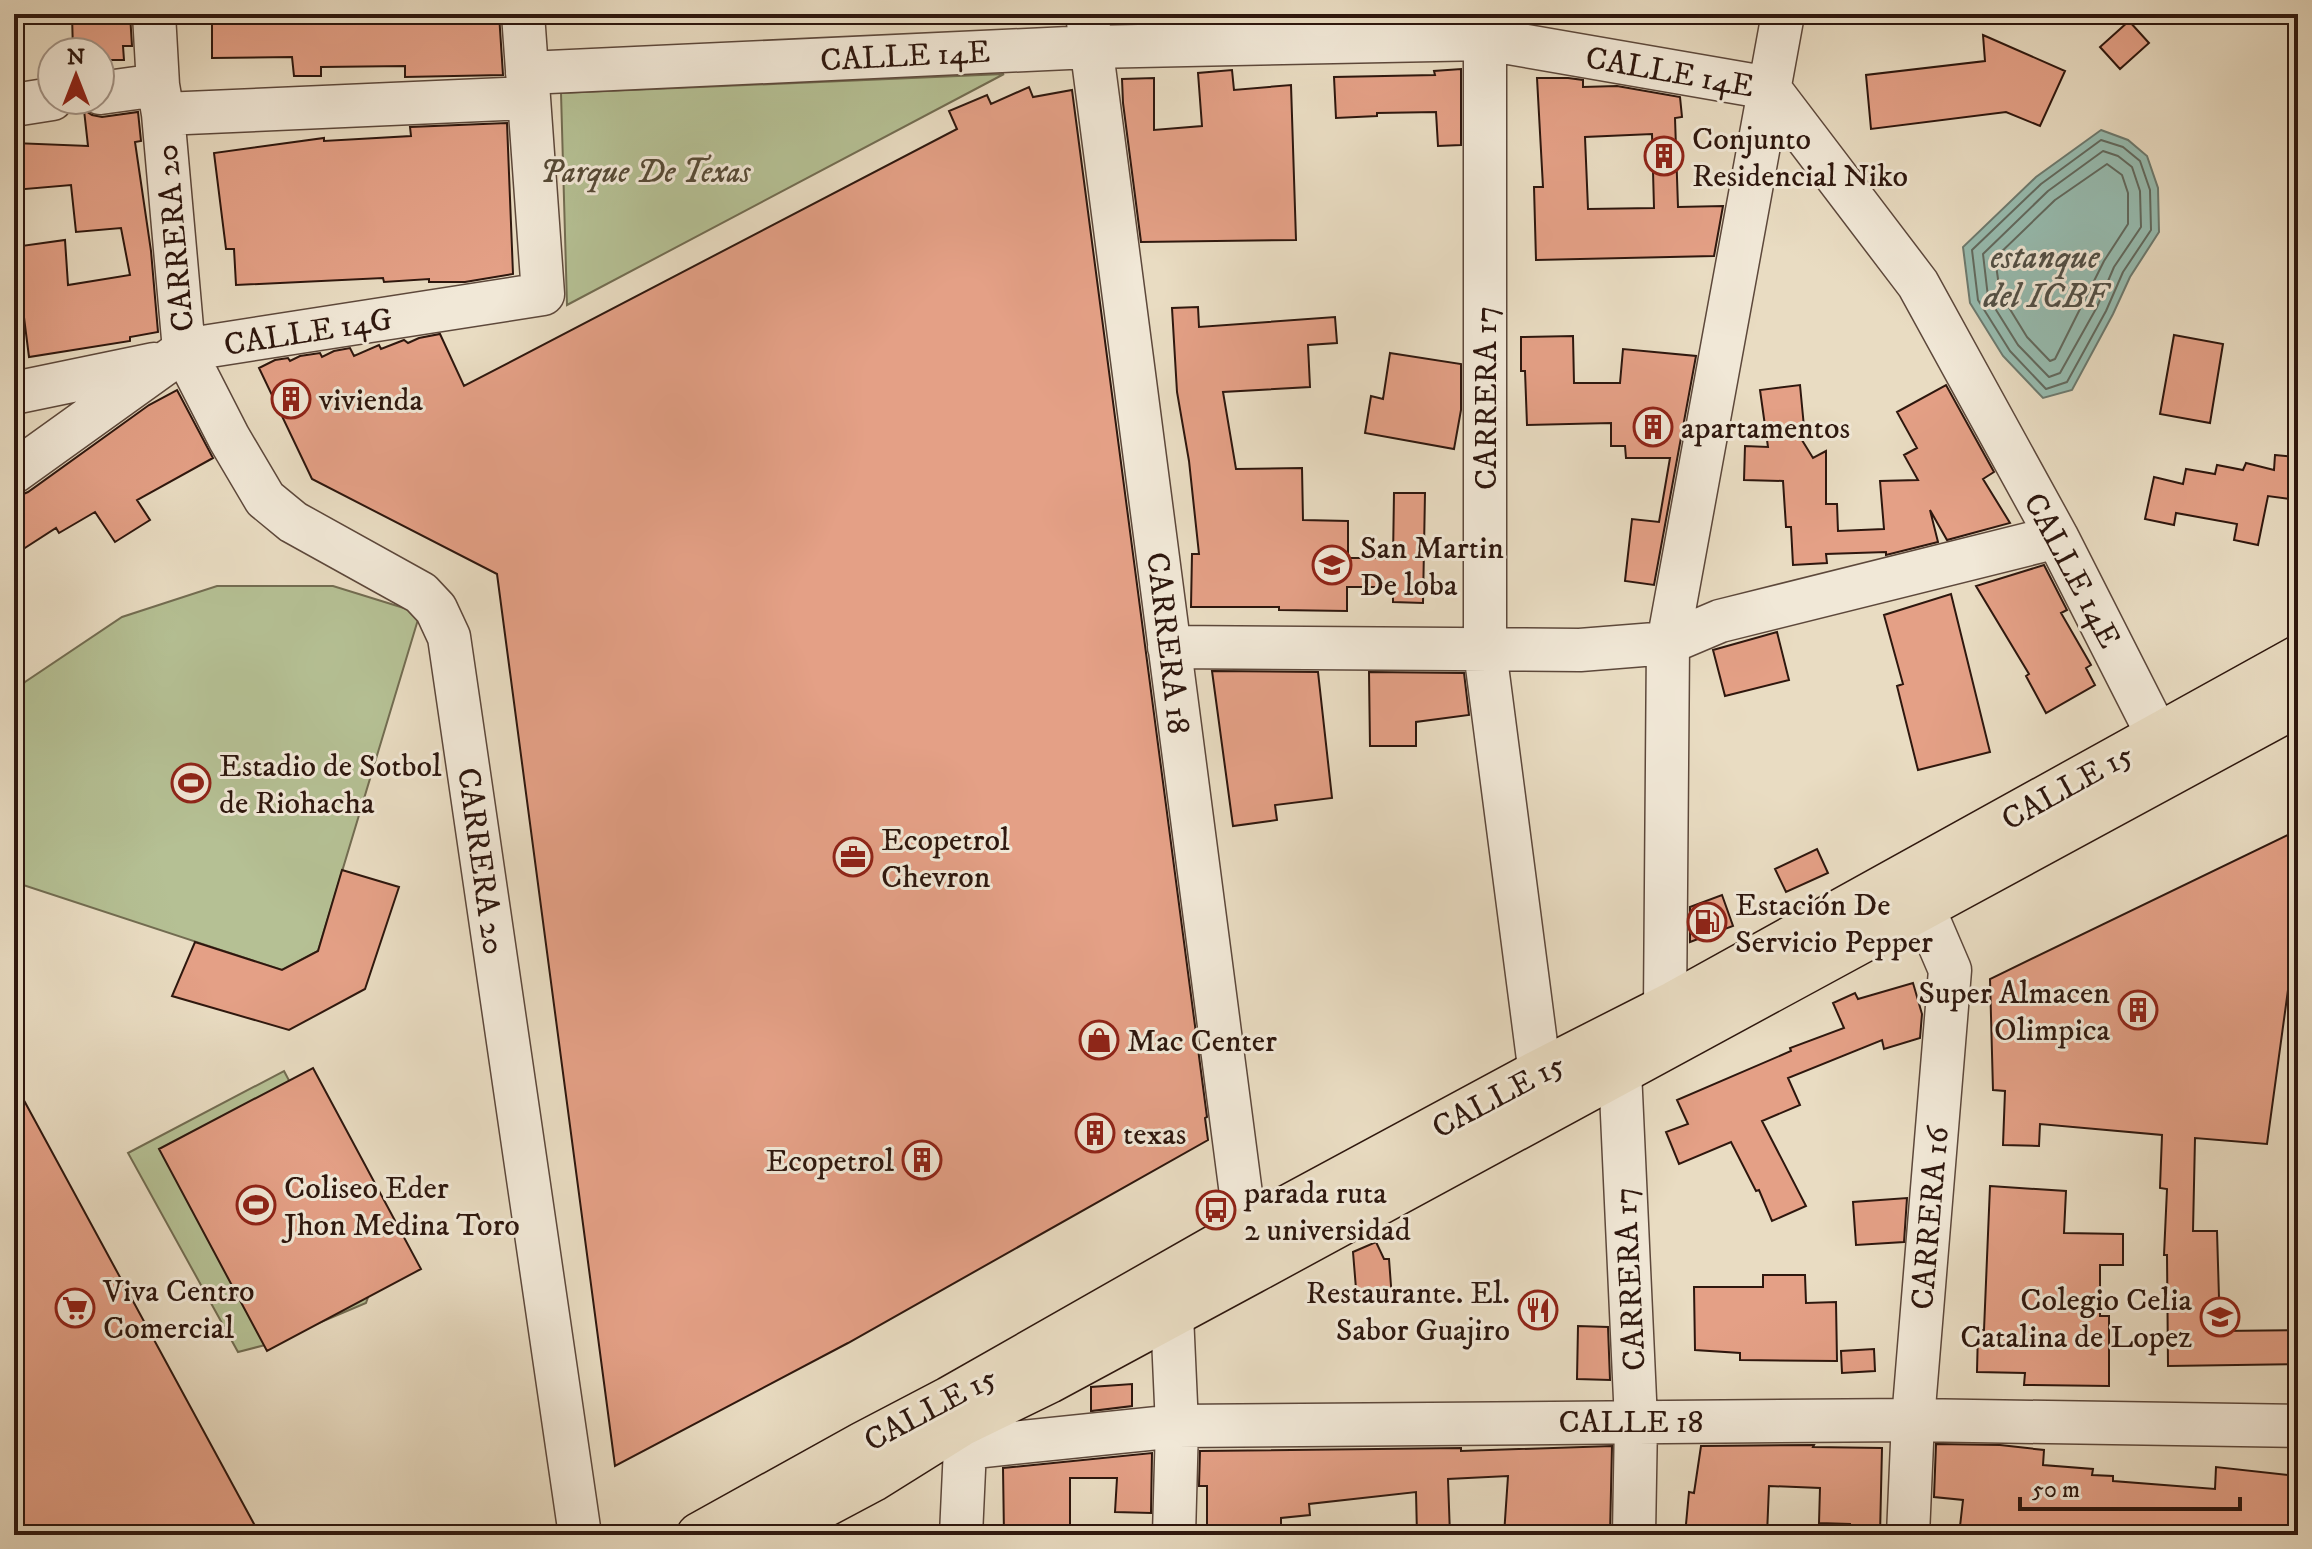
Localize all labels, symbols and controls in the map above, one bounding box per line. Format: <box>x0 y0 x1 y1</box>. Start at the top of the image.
street label: CALLE 14E <box>819 33 991 81</box>
north arrow <box>36 36 116 116</box>
street label: CALLE 14E <box>1582 39 1757 107</box>
text: N <box>67 44 85 71</box>
place label: Conjunto Residencial Niko <box>1692 120 1908 197</box>
building icon: Conjunto Residencial Niko <box>1643 135 1685 177</box>
street label: CARRERA 20 <box>148 142 204 333</box>
park label: Parque De Texas <box>540 153 752 193</box>
water label: estanque del ICBF <box>1983 237 2112 318</box>
street label: CALLE 14G <box>221 300 395 366</box>
street label: CARRERA 17 <box>1467 306 1507 490</box>
building icon: vivienda <box>270 378 312 420</box>
place label: vivienda <box>318 381 424 421</box>
building icon: apartamentos <box>1632 406 1674 448</box>
place label: apartamentos <box>1681 409 1850 449</box>
street label: CALLE 14E <box>2014 486 2129 655</box>
place label: San Martin De loba <box>1360 529 1504 606</box>
school or university icon: San Martin De loba <box>1311 544 1353 586</box>
street label: CARRERA 18 <box>1136 550 1198 737</box>
street label: CALLE 15 <box>1995 735 2141 840</box>
place label: Estadio de Sotbol de Riohacha <box>219 747 442 824</box>
sports icon: Estadio de Sotbol de Riohacha <box>170 762 212 804</box>
street label: CARRERA 20 <box>447 765 513 957</box>
place label: Ecopetrol Chevron <box>881 821 1010 898</box>
office icon: Ecopetrol Chevron <box>832 836 874 878</box>
place label: Estación De Servicio Pepper <box>1735 886 1933 963</box>
fuel station icon: Estación De Servicio Pepper <box>1686 901 1728 943</box>
place label: Super Almacen Olimpica <box>1918 974 2110 1051</box>
building icon: Super Almacen Olimpica <box>2117 989 2159 1031</box>
shop icon: Mac Center <box>1078 1019 1120 1061</box>
place label: Mac Center <box>1127 1022 1277 1062</box>
street label: CALLE 15 <box>1426 1045 1572 1148</box>
building icon: texas <box>1074 1112 1116 1154</box>
place label: texas <box>1123 1115 1187 1155</box>
street label: CARRERA 16 <box>1903 1124 1959 1311</box>
building icon: Ecopetrol <box>901 1139 943 1181</box>
place label: Ecopetrol <box>765 1142 894 1182</box>
place label: Coliseo Eder Jhon Medina Toro <box>281 1169 520 1246</box>
place label: parada ruta 2 universidad <box>1243 1174 1411 1251</box>
sports icon: Coliseo Eder Jhon Medina Toro <box>235 1184 277 1226</box>
street label: CARRERA 17 <box>1606 1186 1656 1372</box>
bus stop icon: parada ruta 2 universidad <box>1195 1189 1237 1231</box>
place label: Viva Centro Comercial <box>102 1272 255 1349</box>
place label: Restaurante. El. Sabor Guajiro <box>1306 1274 1510 1351</box>
place label: Colegio Celia Catalina de Lopez <box>1960 1281 2192 1358</box>
supermarket icon: Viva Centro Comercial <box>54 1287 96 1329</box>
restaurant icon: Restaurante. El. Sabor Guajiro <box>1517 1289 1559 1331</box>
school or university icon: Colegio Celia Catalina de Lopez <box>2199 1296 2241 1338</box>
street label: CALLE 15 <box>858 1358 1004 1461</box>
street label: CALLE 18 <box>1558 1403 1704 1443</box>
scale bar <box>2020 1461 2240 1511</box>
text: 50 m <box>2032 1475 2080 1505</box>

